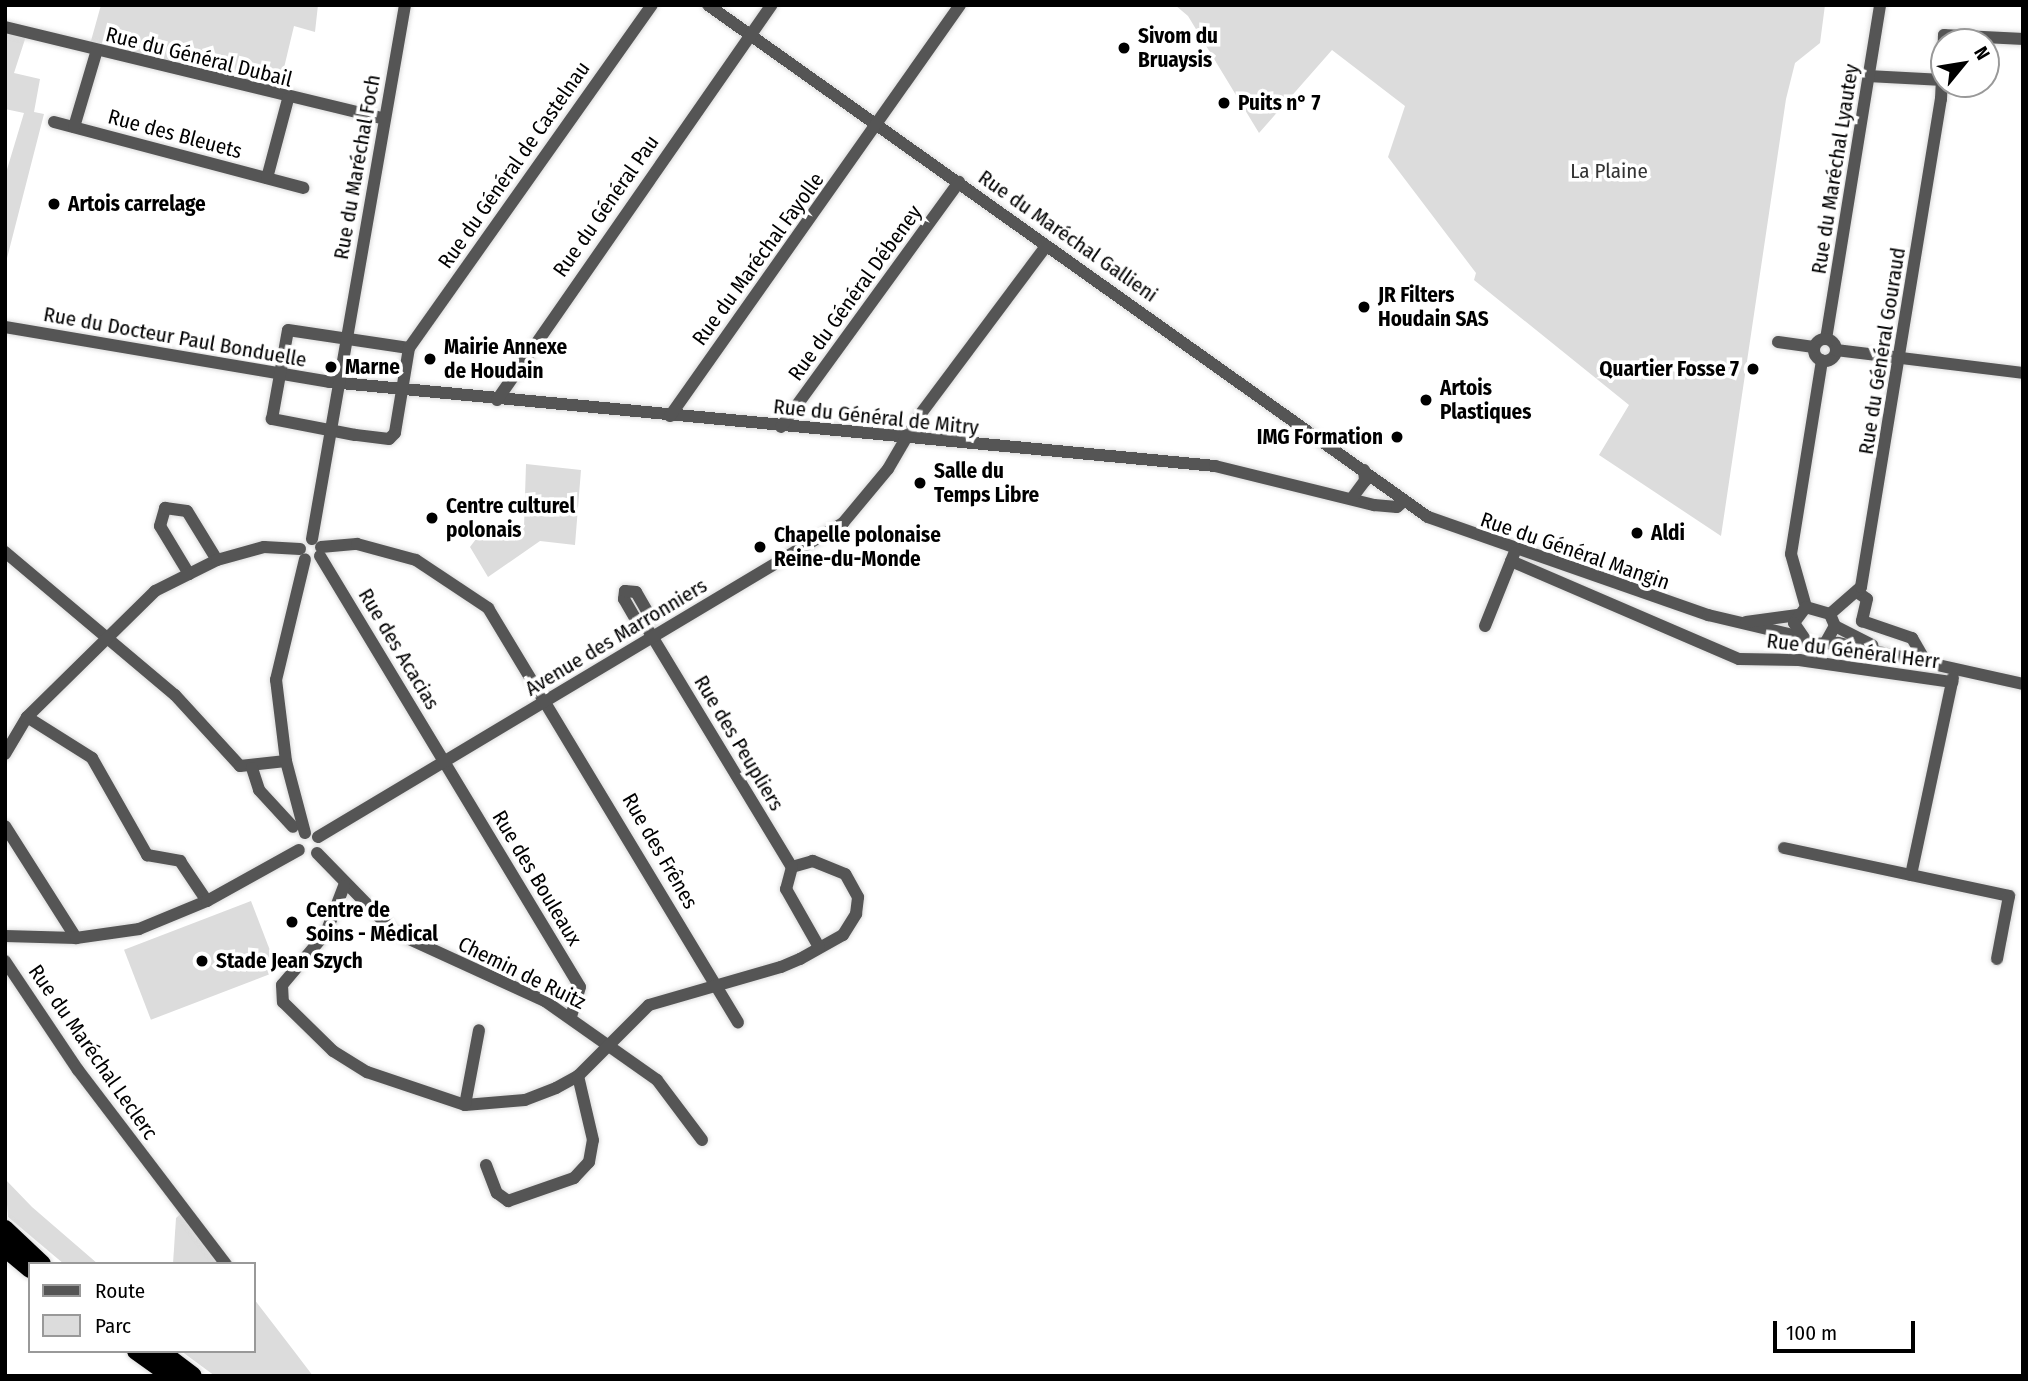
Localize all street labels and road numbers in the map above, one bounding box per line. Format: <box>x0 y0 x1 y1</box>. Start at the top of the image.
street label: Rue du Général Dubail <box>103 22 295 92</box>
street label: Rue du Général de Castelnau <box>433 57 595 273</box>
street label: Rue du Maréchal Lyautey <box>1806 62 1864 276</box>
street label: Rue du Maréchal Foch <box>328 73 386 261</box>
street label: Rue des Bleuets <box>105 104 245 164</box>
street label: Rue du Général Pau <box>548 130 664 282</box>
street label: Rue du Maréchal Gallieni <box>973 165 1163 307</box>
street label: Rue du Maréchal Fayolle <box>687 168 829 350</box>
street label: Rue du Général Débeney <box>783 200 927 386</box>
street label: Rue du Général Gouraud <box>1853 246 1911 456</box>
street label: Rue du Docteur Paul Bonduelle <box>42 301 308 373</box>
street label: Rue du Général de Mitry <box>772 394 980 440</box>
street label: Rue du Général Mangin <box>1477 507 1673 595</box>
street label: Avenue des Marronniers <box>520 573 712 701</box>
street label: Rue des Acacias <box>353 584 445 714</box>
street label: Rue du Général Herr <box>1765 628 1941 674</box>
street label: Rue des Peupliers <box>689 671 789 815</box>
street label: Rue des Frênes <box>617 789 703 913</box>
street label: Rue des Bouleaux <box>487 806 587 950</box>
street label: Chemin de Ruitz <box>454 931 590 1015</box>
street label: Rue du Maréchal Leclerc <box>23 960 163 1144</box>

